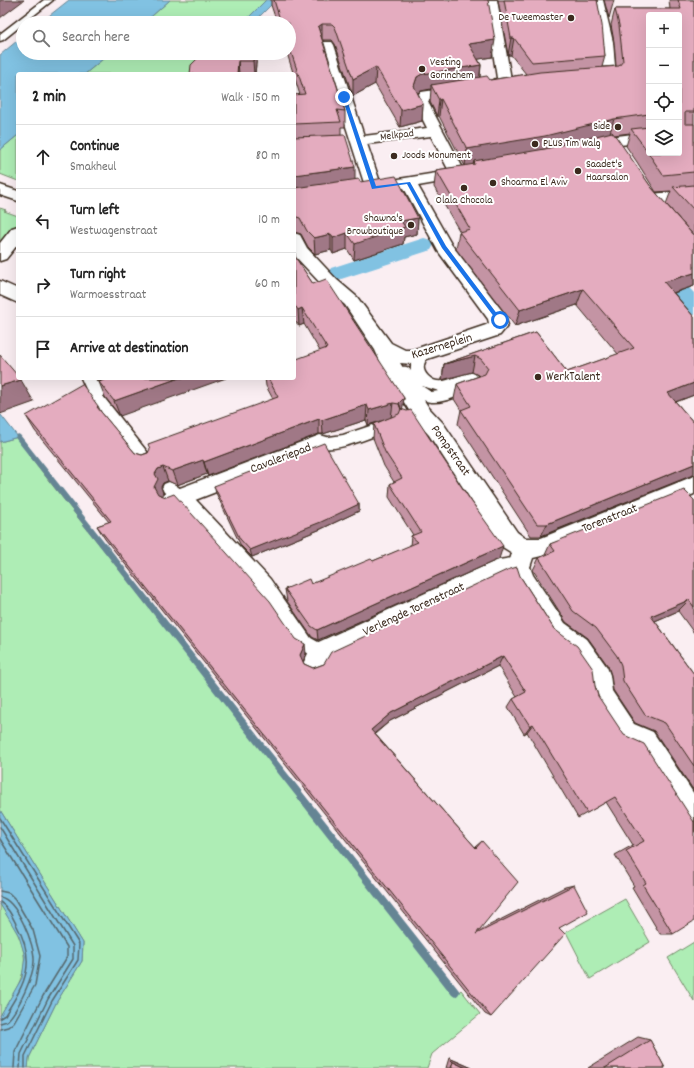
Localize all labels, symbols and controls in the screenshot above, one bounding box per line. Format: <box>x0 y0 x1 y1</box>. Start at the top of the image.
place label: De Tweemaster <box>498 10 564 26</box>
map controls <box>646 12 682 156</box>
button: + <box>646 12 682 48</box>
marker: De Tweemaster <box>566 13 576 23</box>
search box <box>16 16 296 60</box>
icon: search <box>30 27 52 49</box>
text: Search here <box>62 27 130 49</box>
button: − <box>646 48 682 84</box>
place label: Vesting Gorinchem <box>430 55 473 84</box>
marker: Vesting Gorinchem <box>417 64 427 74</box>
button: locate <box>646 84 682 120</box>
text: 2 min <box>32 86 66 110</box>
route end <box>335 88 353 106</box>
text: Walk · 150 m <box>221 89 280 108</box>
place label: Side <box>593 119 610 135</box>
button: layers <box>646 120 682 156</box>
marker: Side <box>613 122 623 132</box>
street label: Melkpad <box>379 126 415 146</box>
text: Continue <box>70 136 119 158</box>
place label: PLUS Tim Walg <box>543 136 601 152</box>
marker: PLUS Tim Walg <box>530 139 540 149</box>
icon: ahead <box>32 146 54 168</box>
text: 80 m <box>256 147 280 166</box>
place label: Joods Monument <box>402 148 471 164</box>
marker: Joods Monument <box>389 151 399 161</box>
place label: Saadet's Haarsalon <box>586 157 628 186</box>
text: Smakheul <box>70 158 116 177</box>
marker: Saadet's Haarsalon <box>573 166 583 176</box>
place label: Shoarma El Aviv <box>501 175 568 191</box>
marker: Shoarma El Aviv <box>488 178 498 188</box>
marker: Olala Chocola <box>459 183 469 193</box>
place label: Olala Chocola <box>436 193 493 209</box>
text: Turn left <box>70 200 119 222</box>
icon: left <box>32 210 54 232</box>
text: 10 m <box>258 211 280 230</box>
place label: Shawna's Browboutique <box>347 211 403 240</box>
marker: Shawna's Browboutique <box>406 220 416 230</box>
text: Westwagenstraat <box>70 222 157 241</box>
text: Turn right <box>70 264 126 286</box>
icon: right <box>32 274 54 296</box>
text: 60 m <box>255 275 280 294</box>
text: Warmoesstraat <box>70 286 146 305</box>
route start <box>491 311 509 329</box>
street label: Kazerneplein <box>409 329 475 365</box>
icon: arrive <box>32 338 54 360</box>
text: Arrive at destination <box>70 338 188 360</box>
place label: WerkTalent <box>546 368 600 387</box>
marker: WerkTalent <box>533 372 543 382</box>
street label: Pompstraat <box>425 422 475 481</box>
street label: Cavaleriepad <box>248 439 314 479</box>
street label: Torenstraat <box>579 499 641 539</box>
street label: Verlengde Torenstraat <box>360 578 468 642</box>

